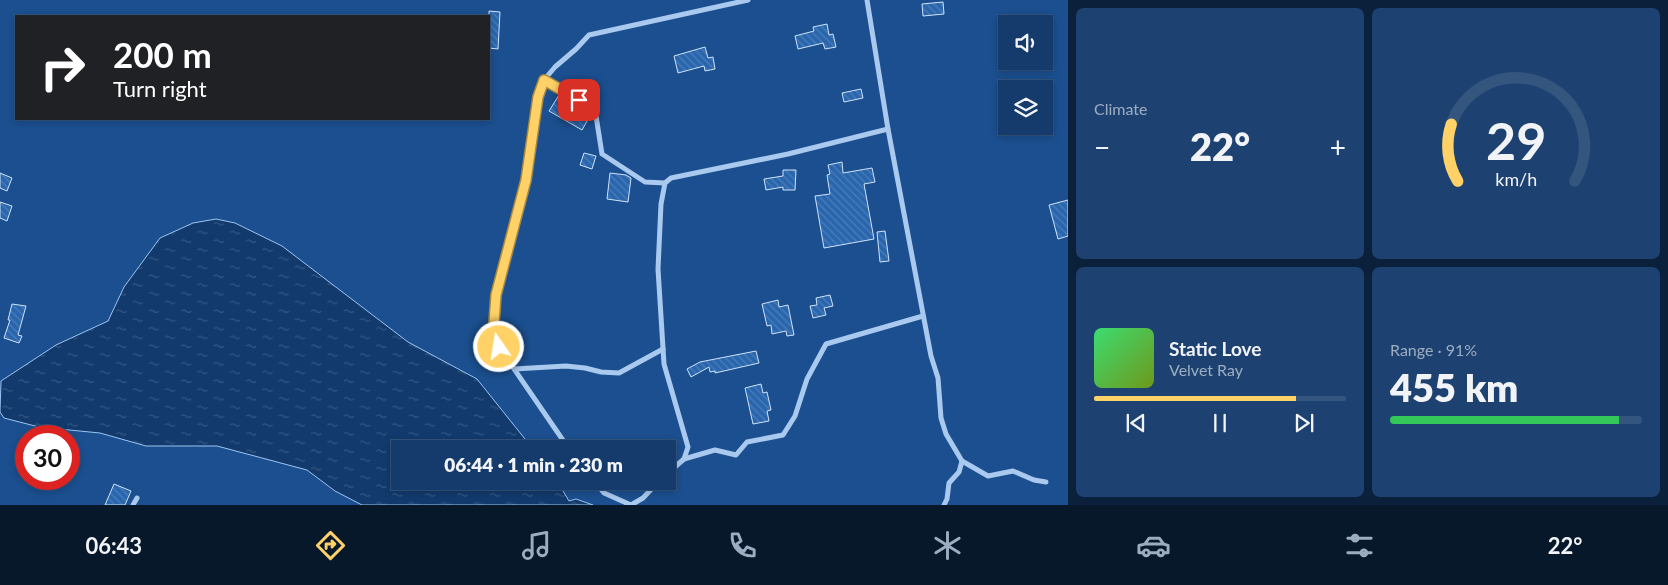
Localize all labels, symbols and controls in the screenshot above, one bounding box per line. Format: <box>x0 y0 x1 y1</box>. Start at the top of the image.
map controls <box>998 15 1053 135</box>
button: sound <box>998 15 1053 70</box>
text: 200 m <box>113 33 212 75</box>
icon: right <box>30 35 95 100</box>
text: Turn right <box>113 75 207 102</box>
pin <box>558 79 600 121</box>
button: layers <box>998 80 1053 135</box>
icon: arrive <box>565 86 593 114</box>
text: Climate <box>1094 99 1147 118</box>
text: 29 <box>1486 109 1546 171</box>
text: 22° <box>1190 123 1250 169</box>
text: − <box>1094 130 1110 164</box>
text: + <box>1330 130 1346 164</box>
text: km/h <box>1495 168 1537 190</box>
position arrow <box>472 320 524 372</box>
text: Static Love <box>1169 337 1261 360</box>
text: Range · 91% <box>1390 340 1477 359</box>
text: Velvet Ray <box>1169 360 1243 379</box>
text: 455 km <box>1390 364 1518 410</box>
icon: previous <box>1122 409 1150 437</box>
icon: pause <box>1206 409 1234 437</box>
icon: next <box>1290 409 1318 437</box>
speed limit sign: 30 <box>15 425 80 490</box>
text: 06:44 · 1 min · 230 m <box>444 453 623 476</box>
icon: directions <box>313 528 348 563</box>
icon: music <box>519 528 554 563</box>
icon: phone <box>725 528 760 563</box>
icon: climate <box>930 528 965 563</box>
icon: car <box>1136 528 1171 563</box>
icon: filters <box>1342 528 1377 563</box>
text: 06:43 <box>85 532 142 559</box>
text: 22° <box>1548 532 1582 559</box>

